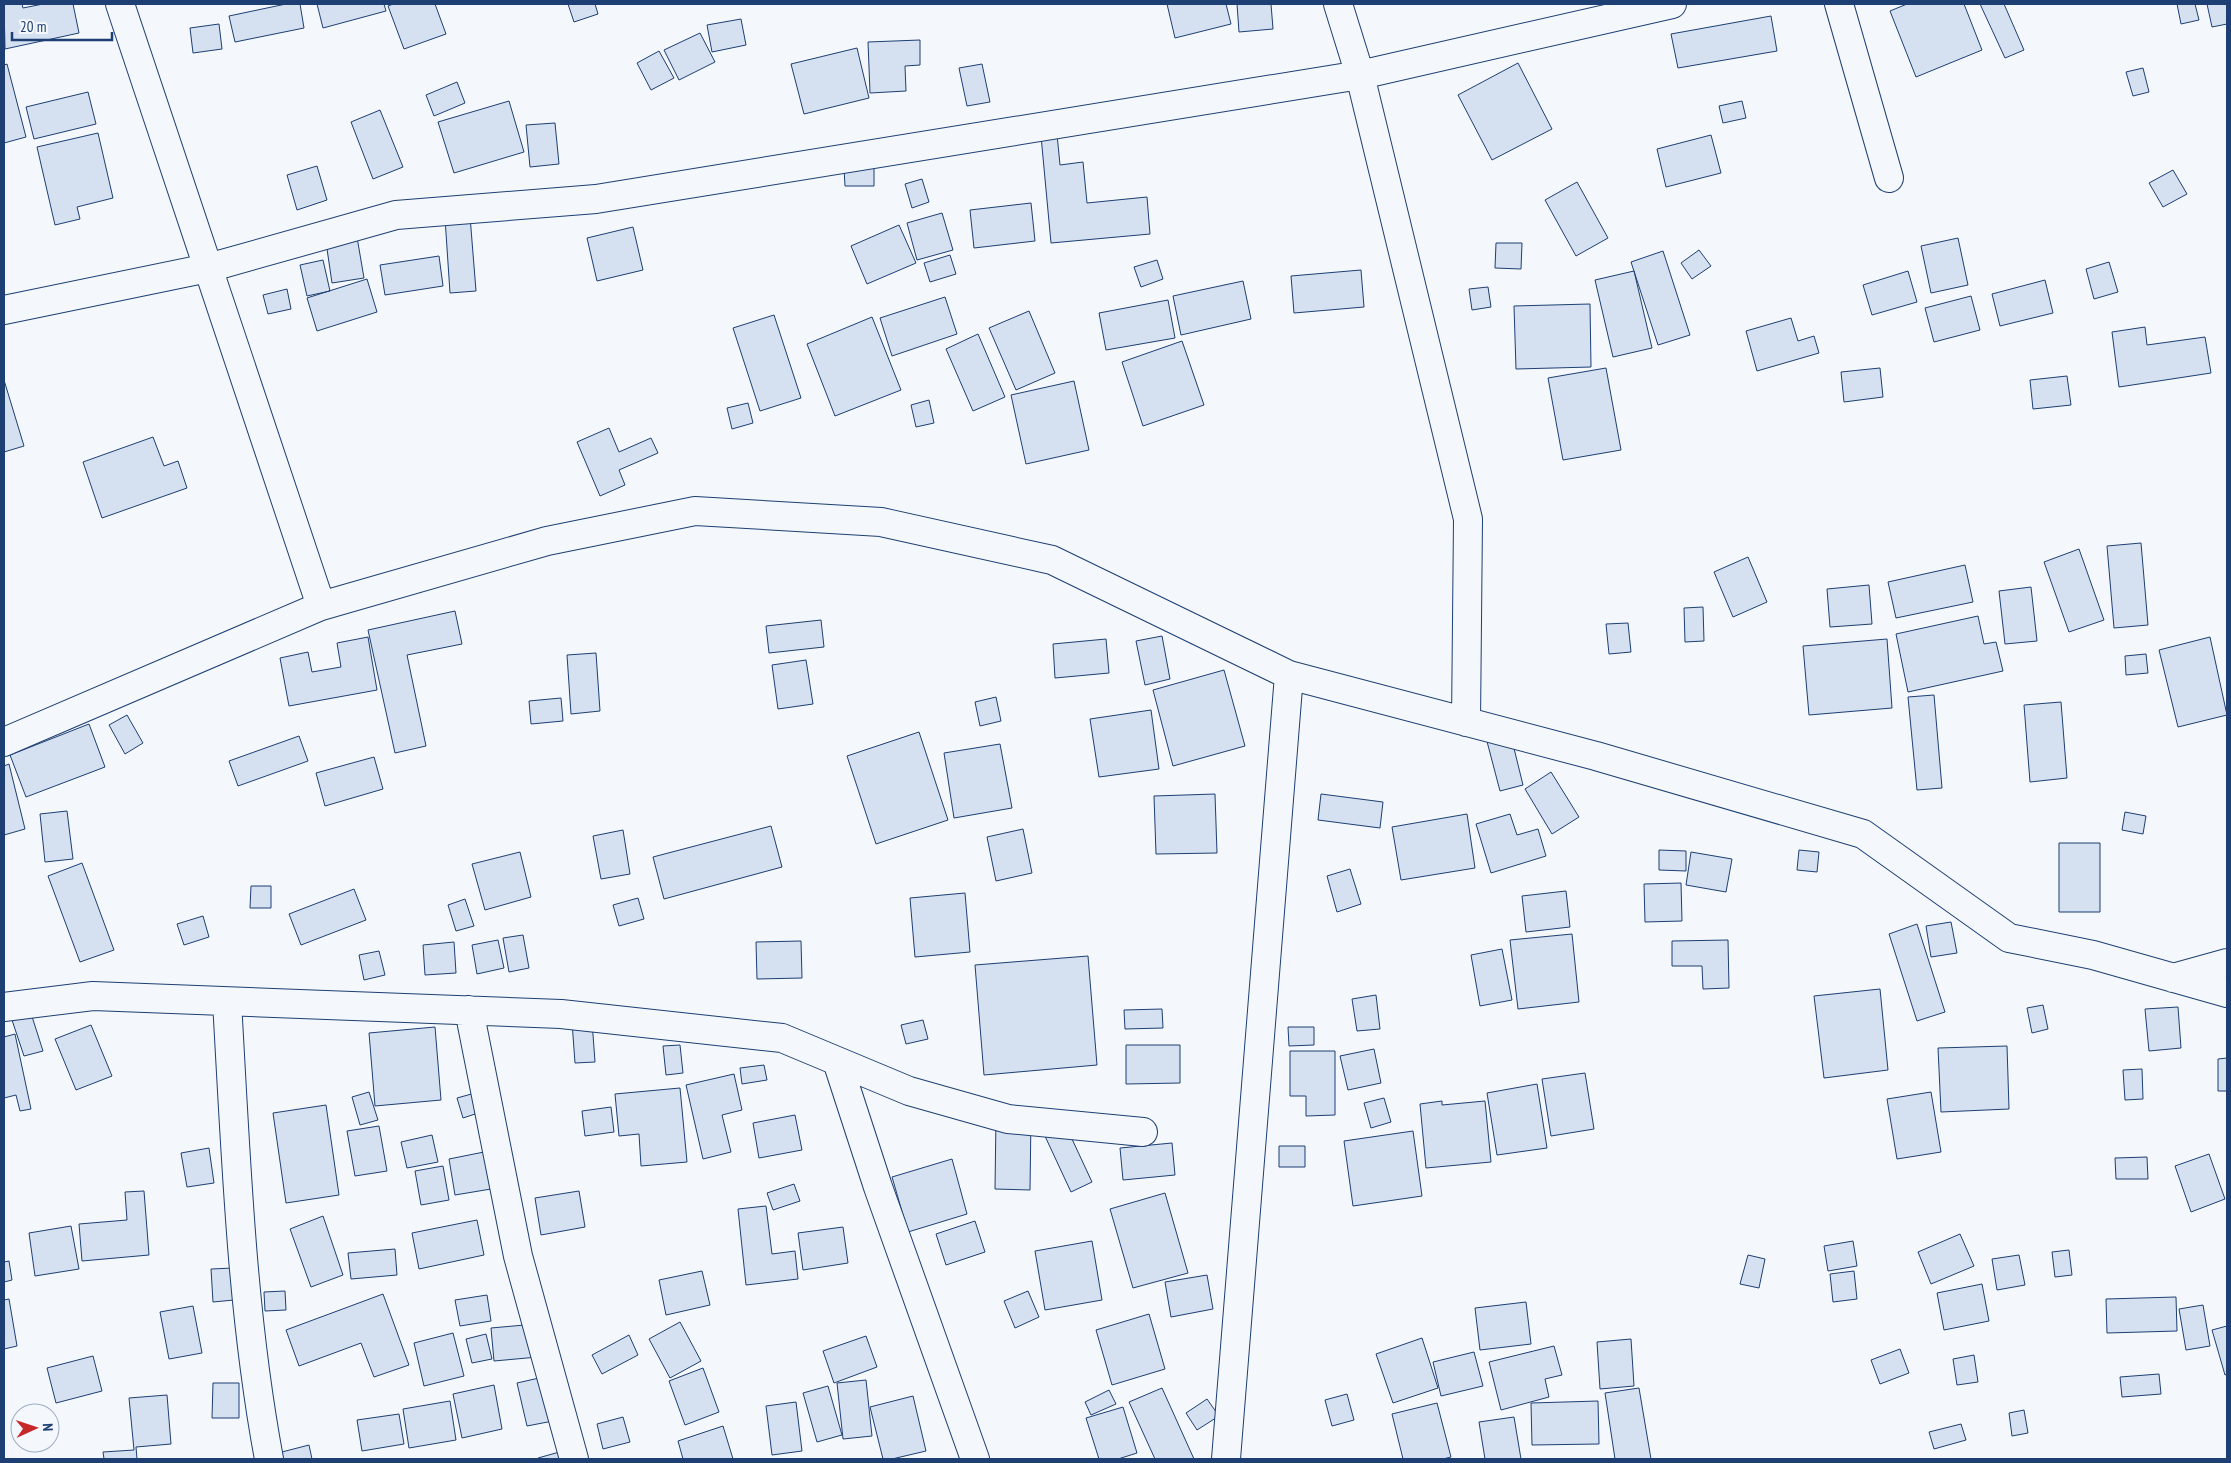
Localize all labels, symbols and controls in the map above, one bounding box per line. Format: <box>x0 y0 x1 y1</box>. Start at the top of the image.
scale bar <box>12 10 112 42</box>
text: 20 m <box>20 17 46 36</box>
north arrow <box>10 1403 60 1453</box>
text: N <box>39 1423 57 1432</box>

